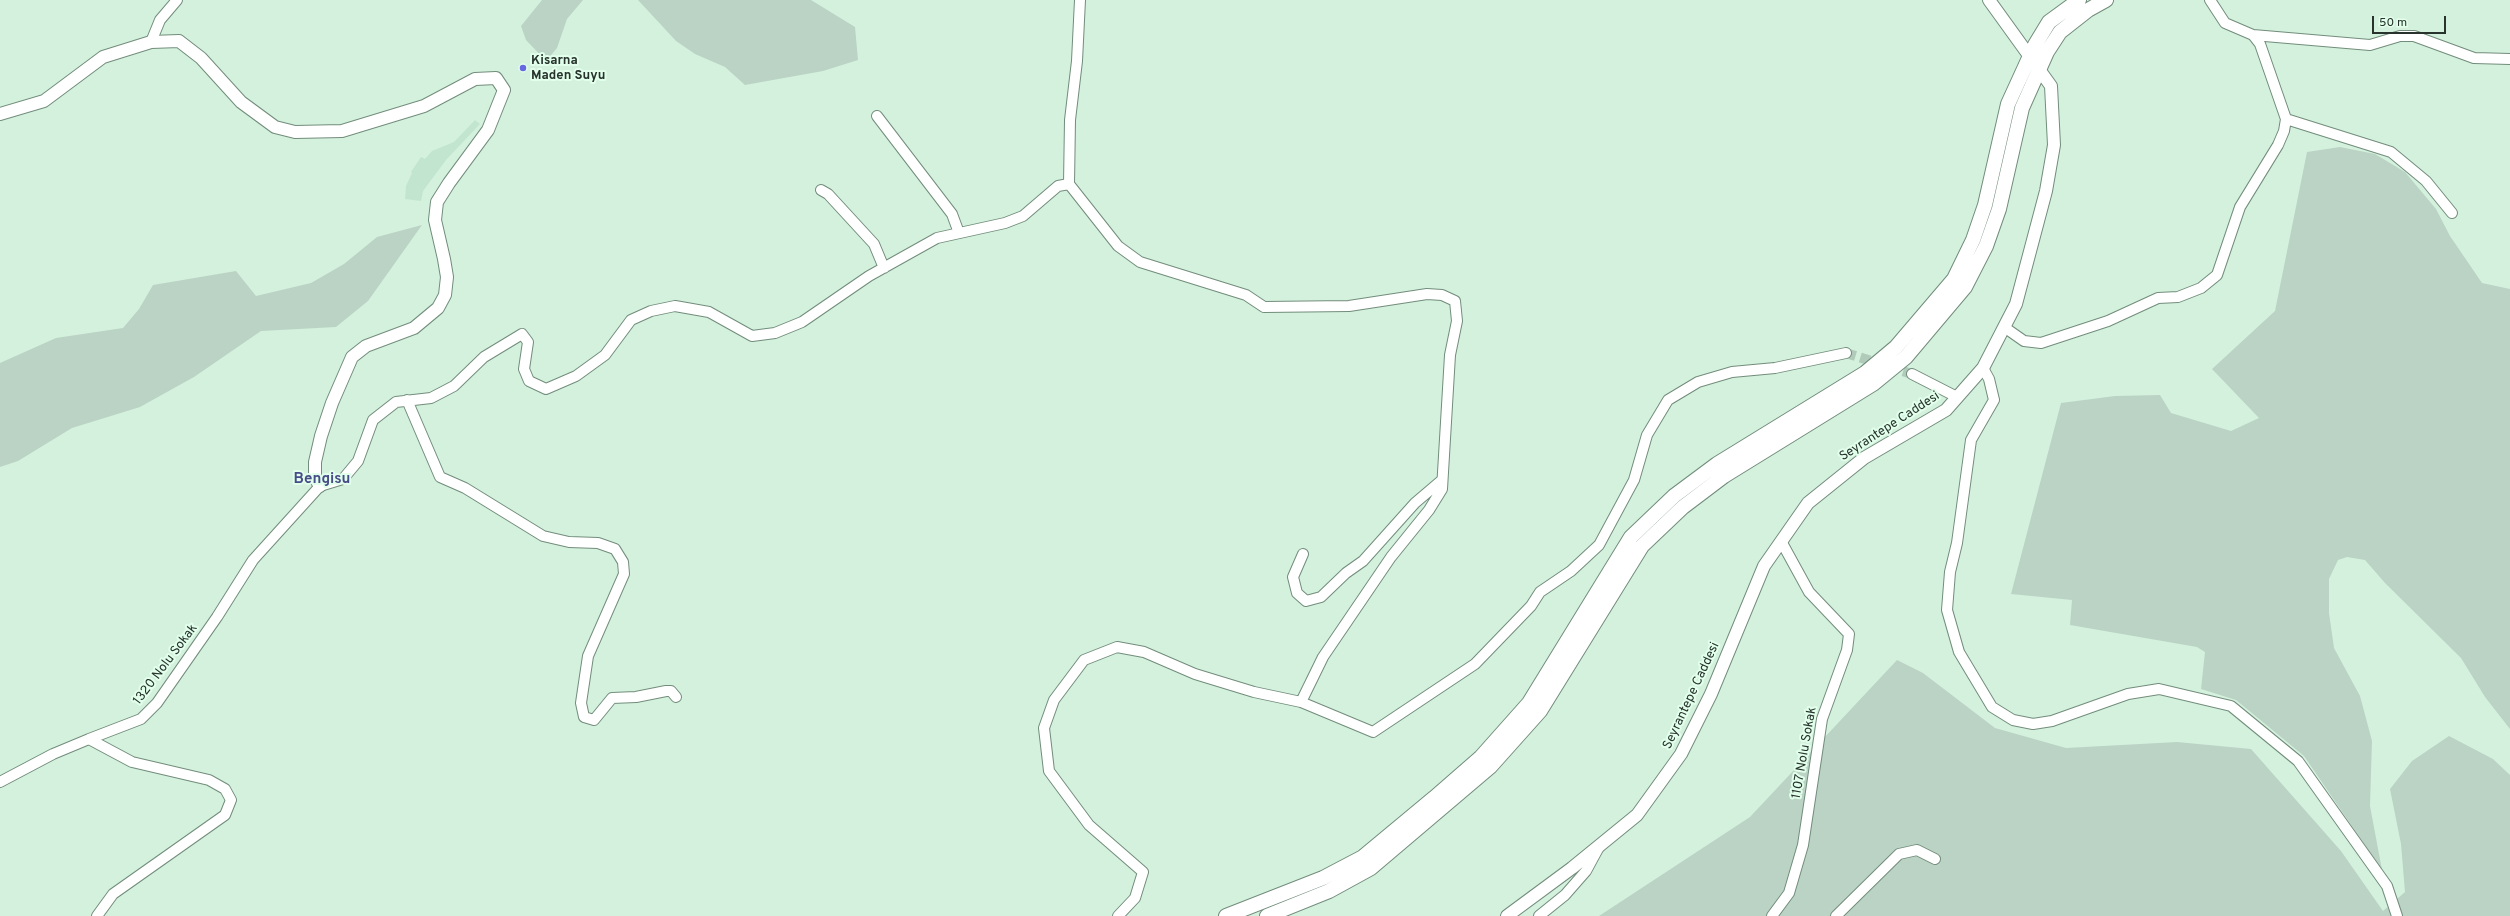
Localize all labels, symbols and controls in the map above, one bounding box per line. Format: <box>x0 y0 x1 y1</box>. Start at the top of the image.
scale bar <box>2374 8 2448 34</box>
text: 50 m <box>2379 15 2407 31</box>
place label: Kisarna Maden Suyu <box>531 53 605 84</box>
marker: Kisarna Maden Suyu <box>518 63 528 73</box>
street label: Seyrantepe Caddesi <box>1837 389 1943 465</box>
district label: Bengisu <box>294 471 350 489</box>
street label: 1320 Nolu Sokak <box>131 622 201 708</box>
street label: Seyrantepe Caddesi <box>1660 640 1724 752</box>
street label: 1107 Nolu Sokak <box>1789 706 1821 800</box>

